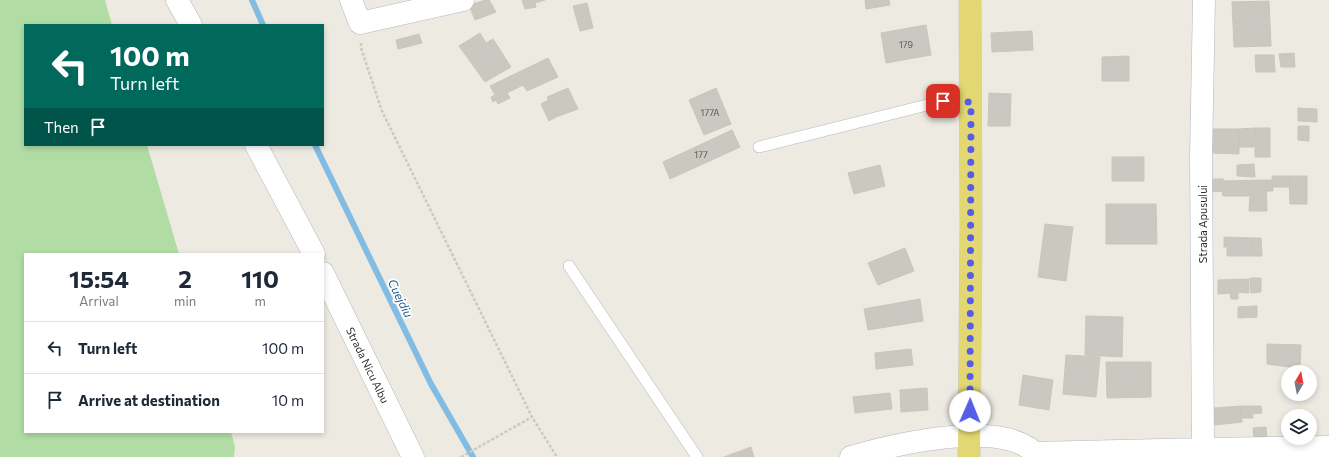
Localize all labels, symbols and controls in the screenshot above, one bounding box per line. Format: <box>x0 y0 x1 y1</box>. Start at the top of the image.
text: 100 m <box>110 38 190 72</box>
house number: 179 <box>899 39 913 50</box>
icon: left <box>44 40 96 92</box>
text: Turn left <box>110 72 179 94</box>
pin <box>926 84 960 118</box>
icon: arrive <box>932 90 954 112</box>
house number: 177A <box>701 107 719 118</box>
icon: arrive <box>87 116 109 138</box>
text: Then <box>44 118 79 136</box>
house number: 177 <box>694 149 708 160</box>
street label: Strada Apusului <box>1196 185 1209 263</box>
text: 15:54 <box>69 264 129 293</box>
text: 2 <box>178 264 192 293</box>
text: 110 <box>241 264 279 293</box>
water label: Cuejdiu <box>386 276 416 320</box>
text: Arrival <box>79 293 119 309</box>
text: min <box>174 293 196 309</box>
text: m <box>254 293 266 309</box>
street label: Strada Nicu Albu <box>344 325 392 405</box>
icon: left <box>44 337 66 359</box>
text: Turn left <box>78 339 137 357</box>
text: 100 m <box>262 339 304 357</box>
north arrow <box>1281 365 1317 401</box>
map controls <box>1281 365 1317 445</box>
icon: arrive <box>44 389 66 411</box>
position arrow <box>949 390 991 432</box>
text: Arrive at destination <box>78 391 220 409</box>
text: 10 m <box>272 391 304 409</box>
button: layers <box>1281 409 1317 445</box>

